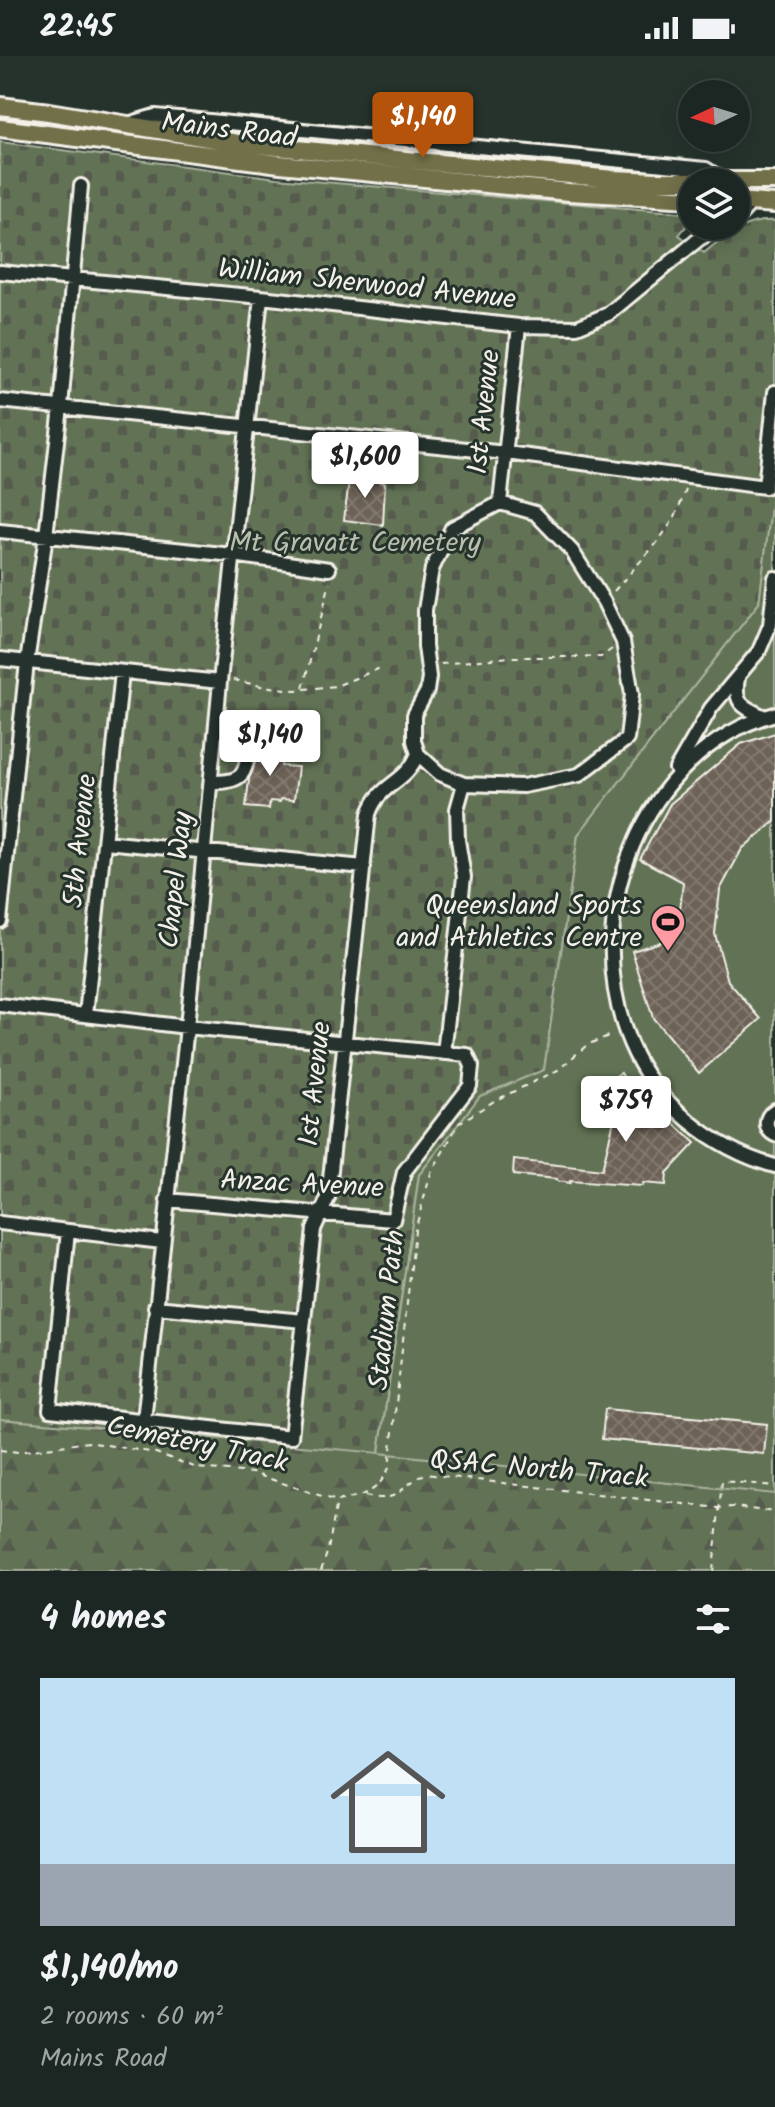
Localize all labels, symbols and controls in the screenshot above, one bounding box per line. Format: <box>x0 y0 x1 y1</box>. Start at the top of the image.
text: 22:45 <box>40 4 114 52</box>
north arrow <box>678 80 750 152</box>
map controls <box>678 80 750 240</box>
pin: $1,140 <box>358 92 488 160</box>
text: $1,140 <box>390 97 456 139</box>
street label: Mains Road <box>159 100 300 162</box>
button: layers <box>678 168 750 240</box>
street label: William Sherwood Avenue <box>216 247 519 323</box>
street label: 1st Avenue <box>456 347 514 477</box>
pin: $1,600 <box>300 432 430 500</box>
text: $1,600 <box>330 437 400 479</box>
park label: Mt Gravatt Cemetery <box>229 521 482 566</box>
pin: $1,140 <box>205 710 335 778</box>
text: $1,140 <box>237 715 303 757</box>
street label: 5th Avenue <box>52 771 110 910</box>
street label: Chapel Way <box>147 809 207 951</box>
place label: Queensland Sports and Athletics Centre <box>396 884 642 961</box>
sports icon: Queensland Sports and Athletics Centre <box>649 903 687 953</box>
street label: 1st Avenue <box>287 1019 345 1149</box>
pin: $759 <box>579 1076 673 1144</box>
text: $759 <box>599 1081 653 1123</box>
street label: Anzac Avenue <box>219 1158 385 1212</box>
street label: Stadium Path <box>357 1228 419 1392</box>
street label: Cemetery Track <box>102 1404 293 1486</box>
street label: QSAC North Track <box>428 1438 651 1502</box>
text: 4 homes <box>40 1592 167 1646</box>
icon: filters <box>691 1597 735 1641</box>
icon: home <box>316 1730 460 1874</box>
text: $1,140/mo <box>40 1942 178 1996</box>
text: 2 rooms · 60 m² <box>40 1996 223 2038</box>
text: Mains Road <box>40 2038 166 2080</box>

